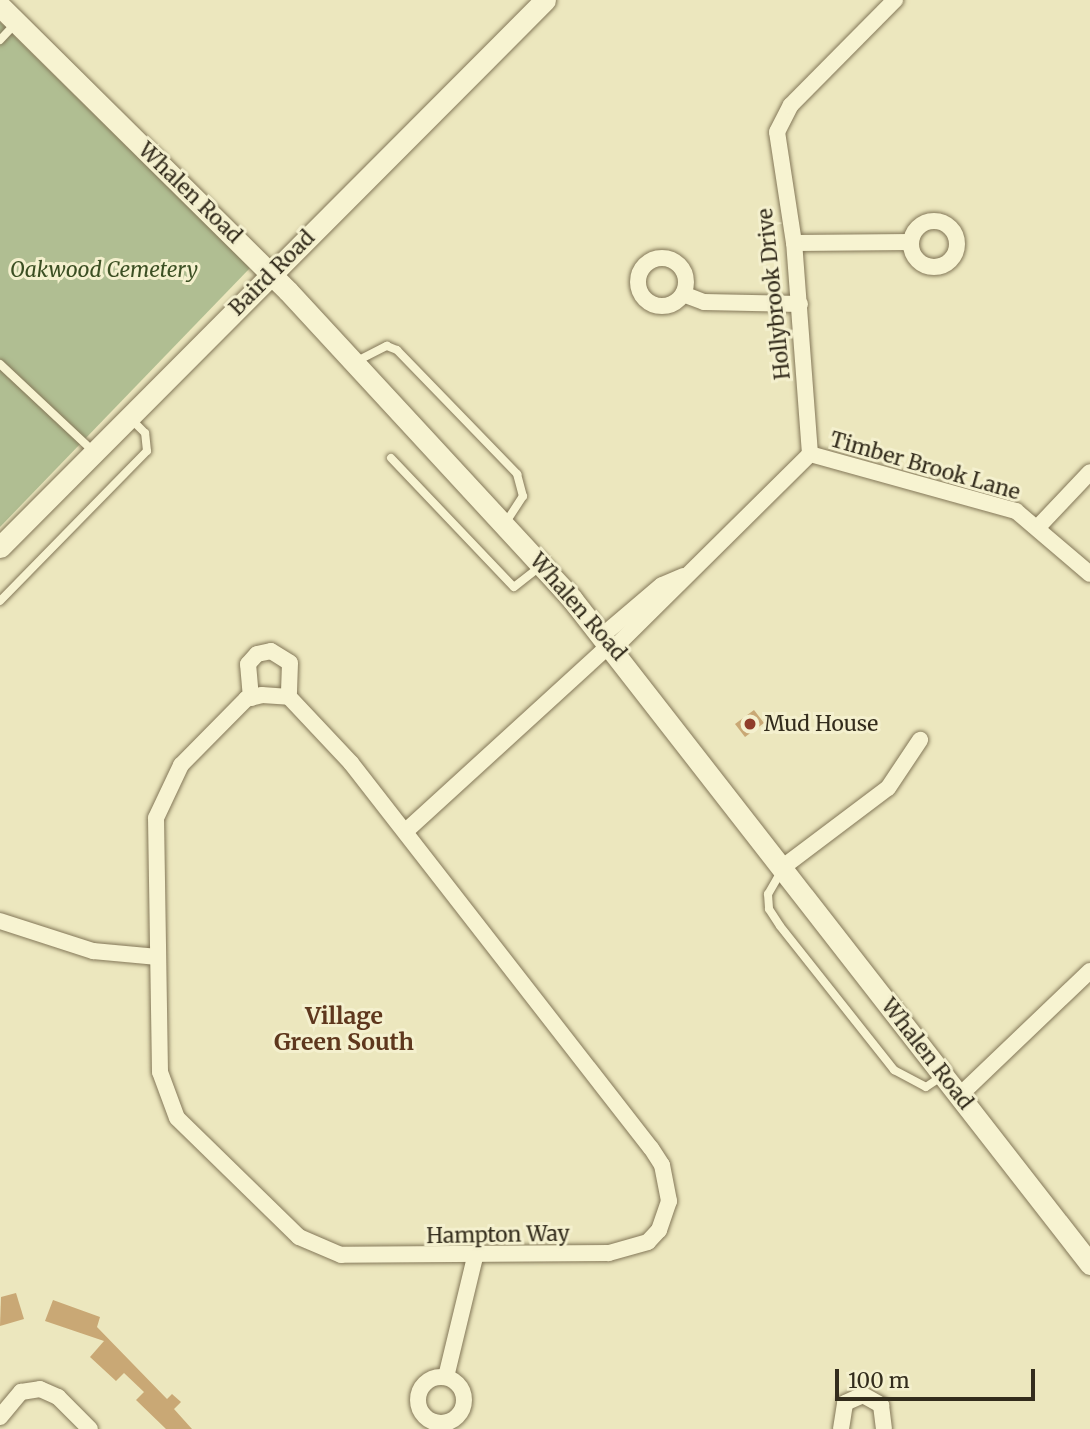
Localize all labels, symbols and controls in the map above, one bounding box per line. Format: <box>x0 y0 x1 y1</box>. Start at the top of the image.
street label: Whalen Road <box>133 137 247 249</box>
street label: Hollybrook Drive <box>752 207 796 381</box>
street label: Baird Road <box>224 225 320 321</box>
park label: Oakwood Cemetery <box>10 257 198 283</box>
street label: Timber Brook Lane <box>827 427 1023 505</box>
street label: Whalen Road <box>525 548 631 666</box>
place label: Mud House <box>764 711 878 737</box>
marker: Mud House <box>742 716 758 732</box>
street label: Whalen Road <box>876 993 978 1115</box>
district label: Village Green South <box>274 1002 414 1056</box>
street label: Hampton Way <box>426 1221 570 1249</box>
scale bar <box>838 1356 1038 1400</box>
text: 100 m <box>848 1367 910 1394</box>

